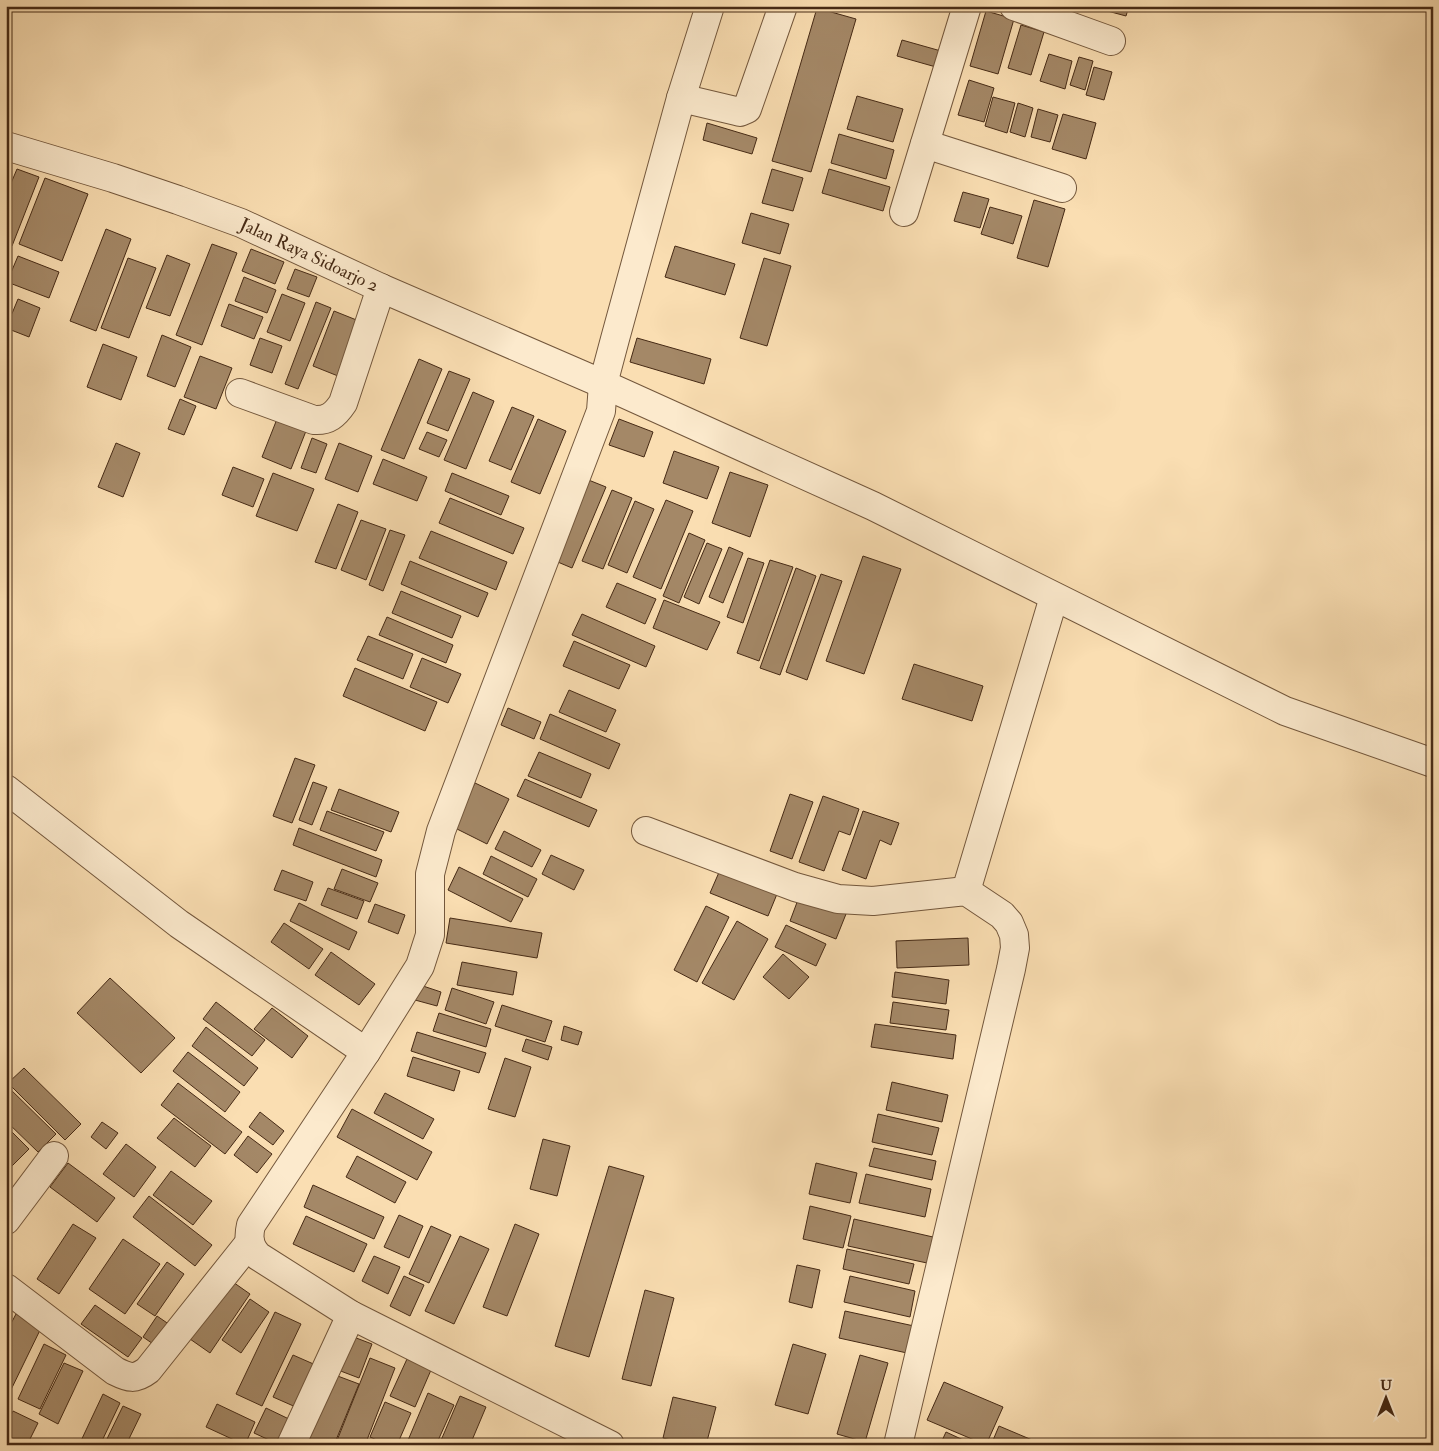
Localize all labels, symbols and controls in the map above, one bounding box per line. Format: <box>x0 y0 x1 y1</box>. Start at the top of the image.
street label: Jalan Raya Sidoarjo 2 <box>235 212 382 297</box>
north arrow <box>1362 1374 1412 1424</box>
text: U <box>1380 1377 1392 1394</box>

